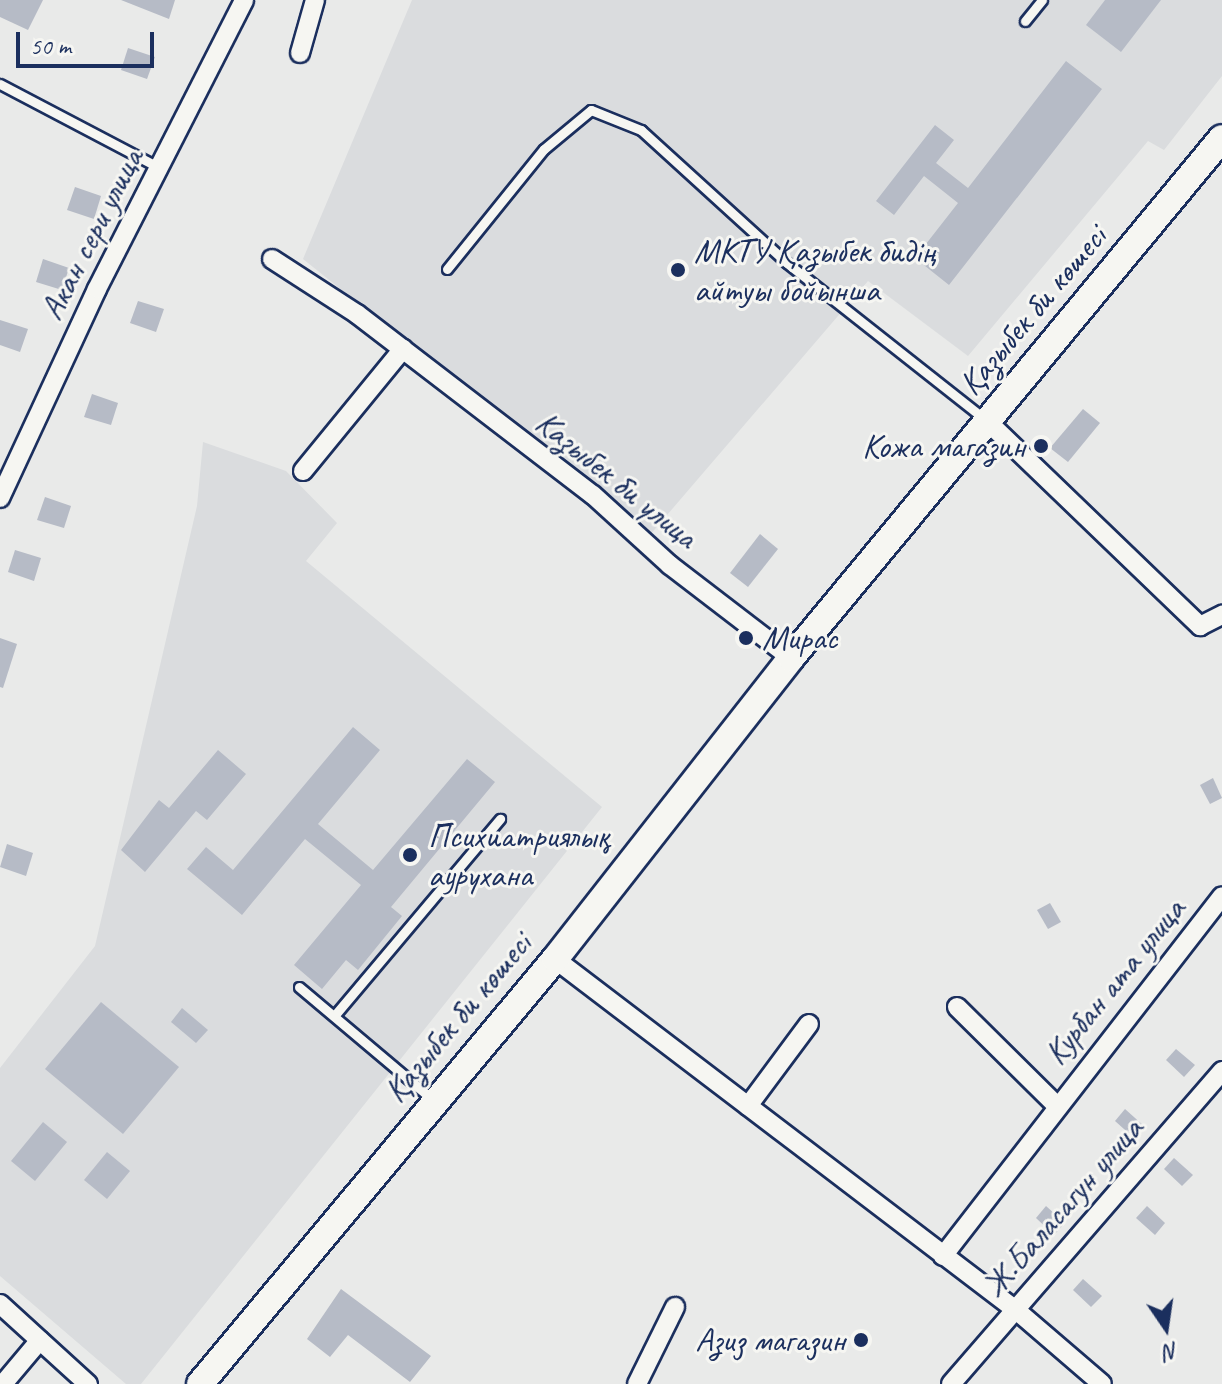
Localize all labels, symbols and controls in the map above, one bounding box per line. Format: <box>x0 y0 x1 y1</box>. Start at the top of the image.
scale bar <box>20 16 158 66</box>
text: 50 m <box>30 31 71 61</box>
street label: Акан сери улица <box>30 140 152 328</box>
street label: Қазыбек би көшесі <box>950 218 1114 402</box>
place label: МКТУ Қазыбек бидің айтуы бойынша <box>694 230 932 310</box>
marker: МКТУ Қазыбек бидің айтуы бойынша <box>669 261 687 279</box>
street label: Казыбек би улица <box>528 401 706 557</box>
place label: Кожа магазин <box>866 426 1025 466</box>
marker: Кожа магазин <box>1032 437 1050 455</box>
place label: Мирас <box>762 618 837 658</box>
marker: Мирас <box>737 629 755 647</box>
place label: Психиатриялық аурухана <box>428 815 610 894</box>
marker: Психиатриялық аурухана <box>399 844 421 866</box>
street label: Курбан ата улица <box>1034 889 1194 1073</box>
street label: Қазыбек би көшесі <box>375 925 539 1109</box>
street label: Ж.Баласагун улица <box>972 1108 1152 1306</box>
north arrow <box>1126 1288 1206 1368</box>
place label: Азиз магазин <box>696 1320 845 1360</box>
marker: Азиз магазин <box>852 1331 870 1349</box>
text: N <box>1162 1336 1181 1367</box>

